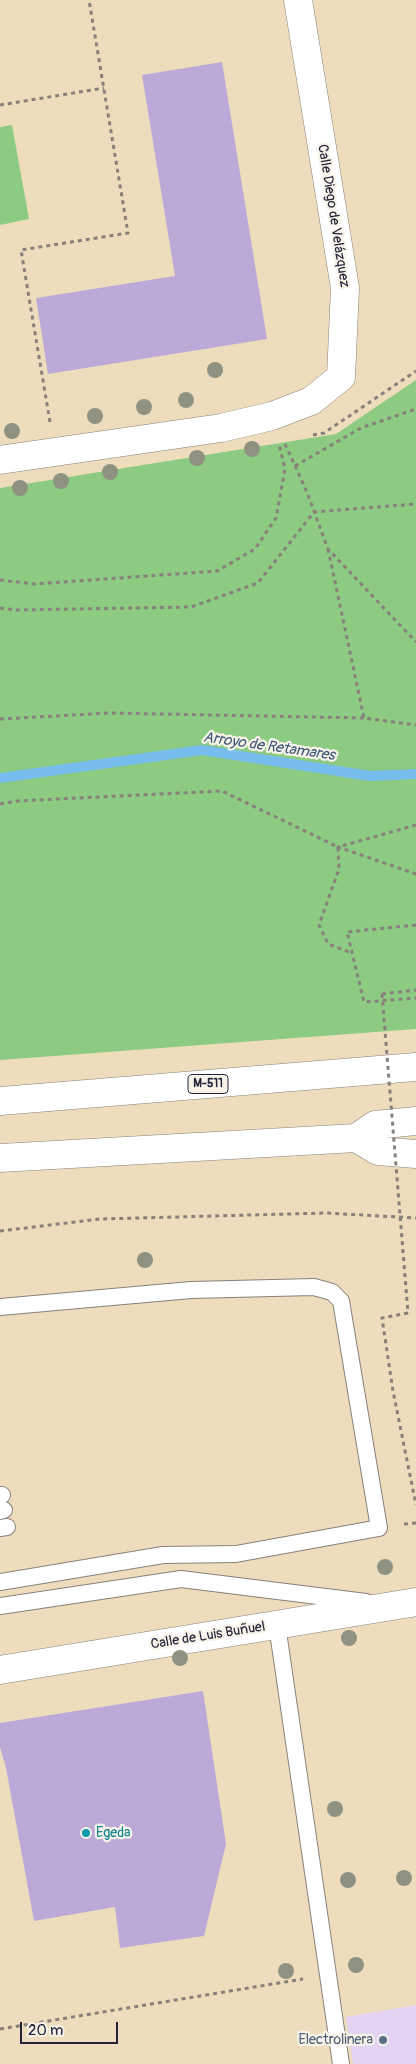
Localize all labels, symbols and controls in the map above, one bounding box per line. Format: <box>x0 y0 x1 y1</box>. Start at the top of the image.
street label: Calle Diego de Velázquez <box>313 143 353 289</box>
water label: Arroyo de Retamares <box>202 729 336 765</box>
road number: M-511 <box>188 1074 228 1094</box>
street label: Calle de Luis Buñuel <box>150 1619 266 1653</box>
place label: Egeda <box>96 1825 131 1841</box>
marker: Egeda <box>80 1827 92 1839</box>
scale bar <box>22 2012 120 2044</box>
text: 20 m <box>28 2021 63 2040</box>
place label: Electrolinera <box>298 2032 373 2048</box>
marker: Electrolinera <box>377 2034 389 2046</box>

